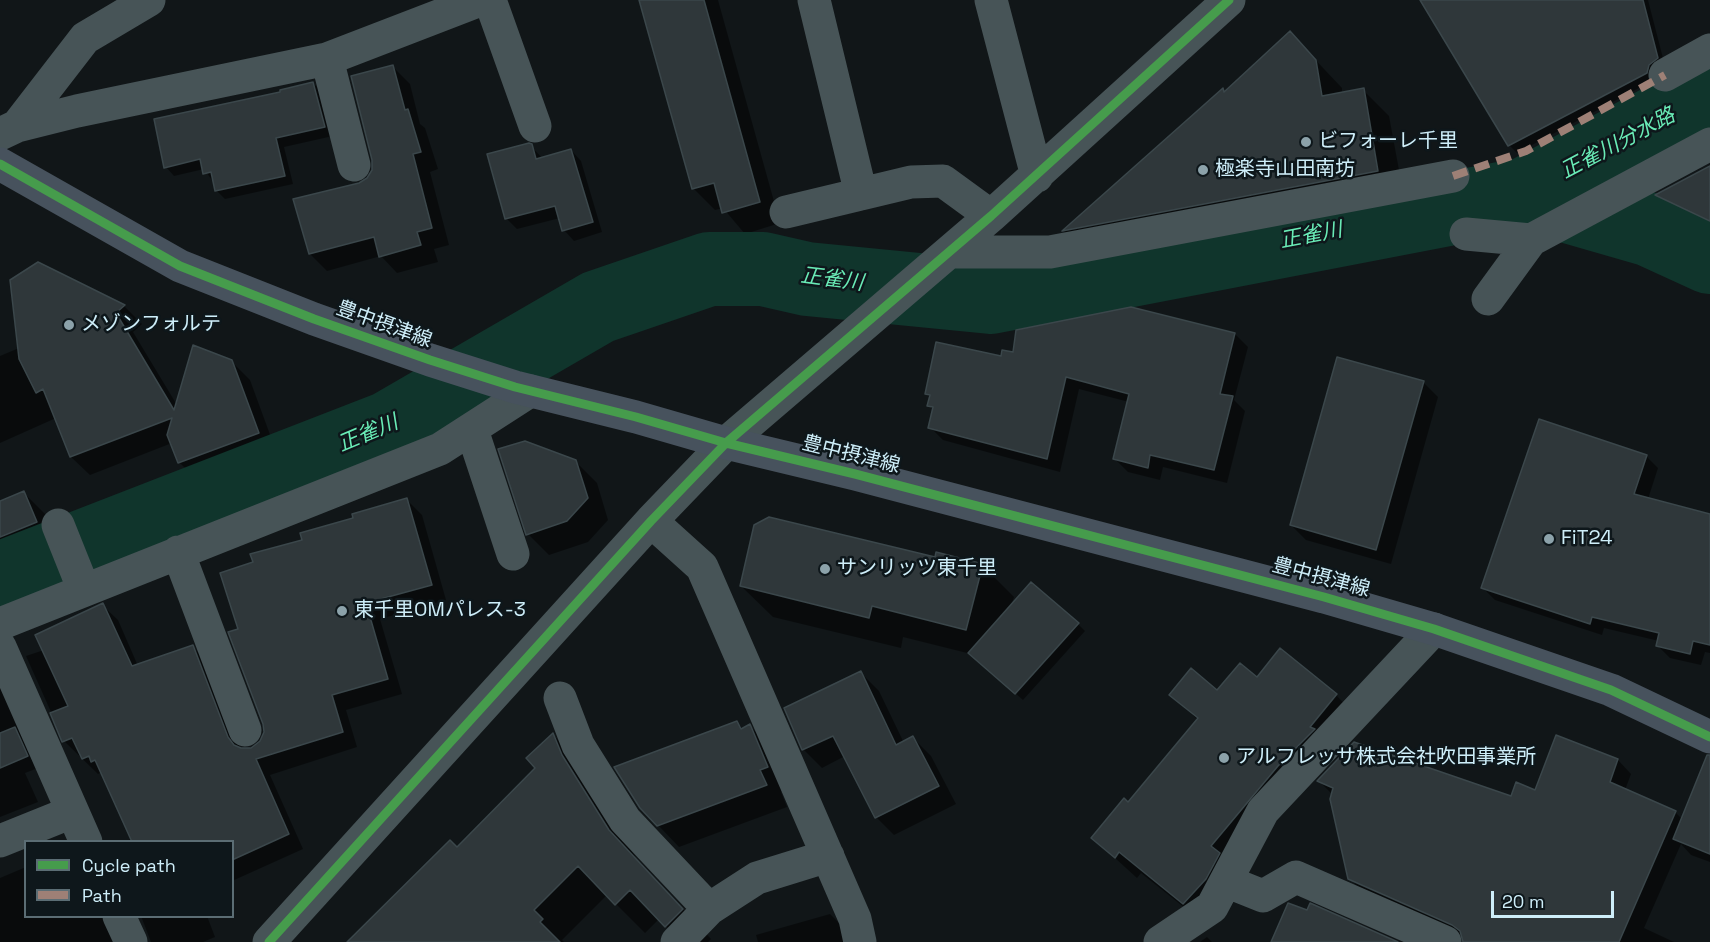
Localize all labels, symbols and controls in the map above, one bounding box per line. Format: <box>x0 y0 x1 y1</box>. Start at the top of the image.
water label: 正雀川分水路 <box>1556 103 1680 185</box>
place label: ビフォーレ千里 <box>1318 130 1458 154</box>
marker: ビフォーレ千里 <box>1299 135 1313 149</box>
place label: 極楽寺山田南坊 <box>1215 158 1355 182</box>
marker: 極楽寺山田南坊 <box>1196 163 1210 177</box>
water label: 正雀川 <box>1278 218 1344 254</box>
water label: 正雀川 <box>799 264 865 296</box>
street label: 豊中摂津線 <box>333 297 435 353</box>
place label: メゾンフォルテ <box>81 313 221 337</box>
marker: メゾンフォルテ <box>62 318 76 332</box>
water label: 正雀川 <box>334 410 402 458</box>
street label: 豊中摂津線 <box>800 431 902 479</box>
place label: FiT24 <box>1561 527 1612 551</box>
marker: FiT24 <box>1542 532 1556 546</box>
street label: 豊中摂津線 <box>1270 553 1372 603</box>
place label: サンリッツ東千里 <box>837 557 997 581</box>
marker: サンリッツ東千里 <box>818 562 832 576</box>
place label: 東千里OMパレス-3 <box>354 599 526 623</box>
marker: 東千里OMパレス-3 <box>335 604 349 618</box>
place label: アルフレッサ株式会社吹田事業所 <box>1236 746 1536 770</box>
marker: アルフレッサ株式会社吹田事業所 <box>1217 751 1231 765</box>
legend <box>24 840 234 918</box>
text: Cycle path <box>82 854 176 877</box>
scale bar <box>1494 879 1617 917</box>
text: Path <box>82 884 122 907</box>
text: 20 m <box>1502 890 1545 913</box>

